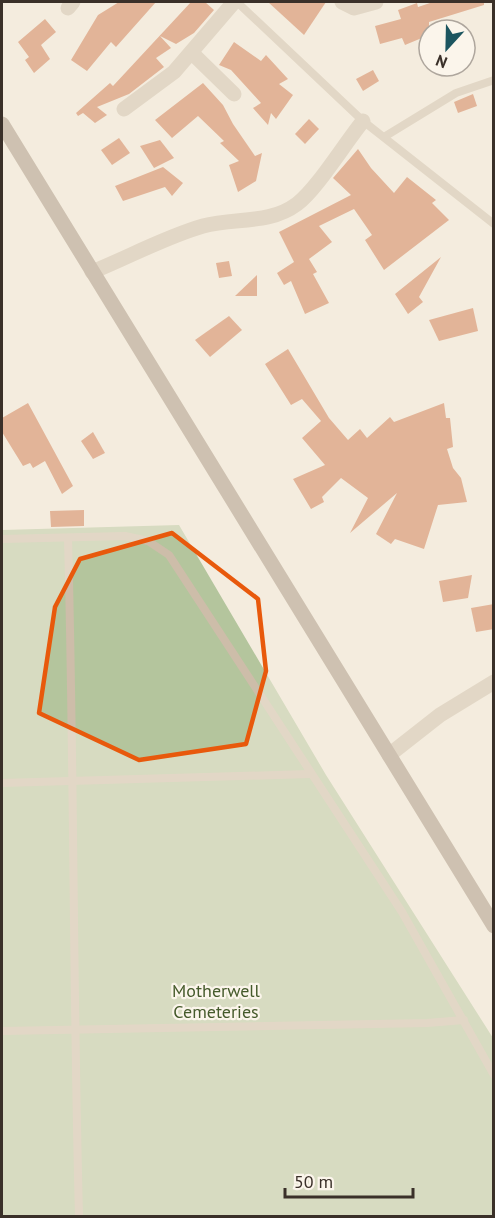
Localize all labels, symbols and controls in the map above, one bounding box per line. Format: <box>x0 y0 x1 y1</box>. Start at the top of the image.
north arrow <box>417 18 477 78</box>
text: N <box>433 51 450 73</box>
park label: Motherwell Cemeteries <box>172 979 261 1023</box>
scale bar <box>285 1161 412 1199</box>
text: 50 m <box>294 1170 333 1193</box>

